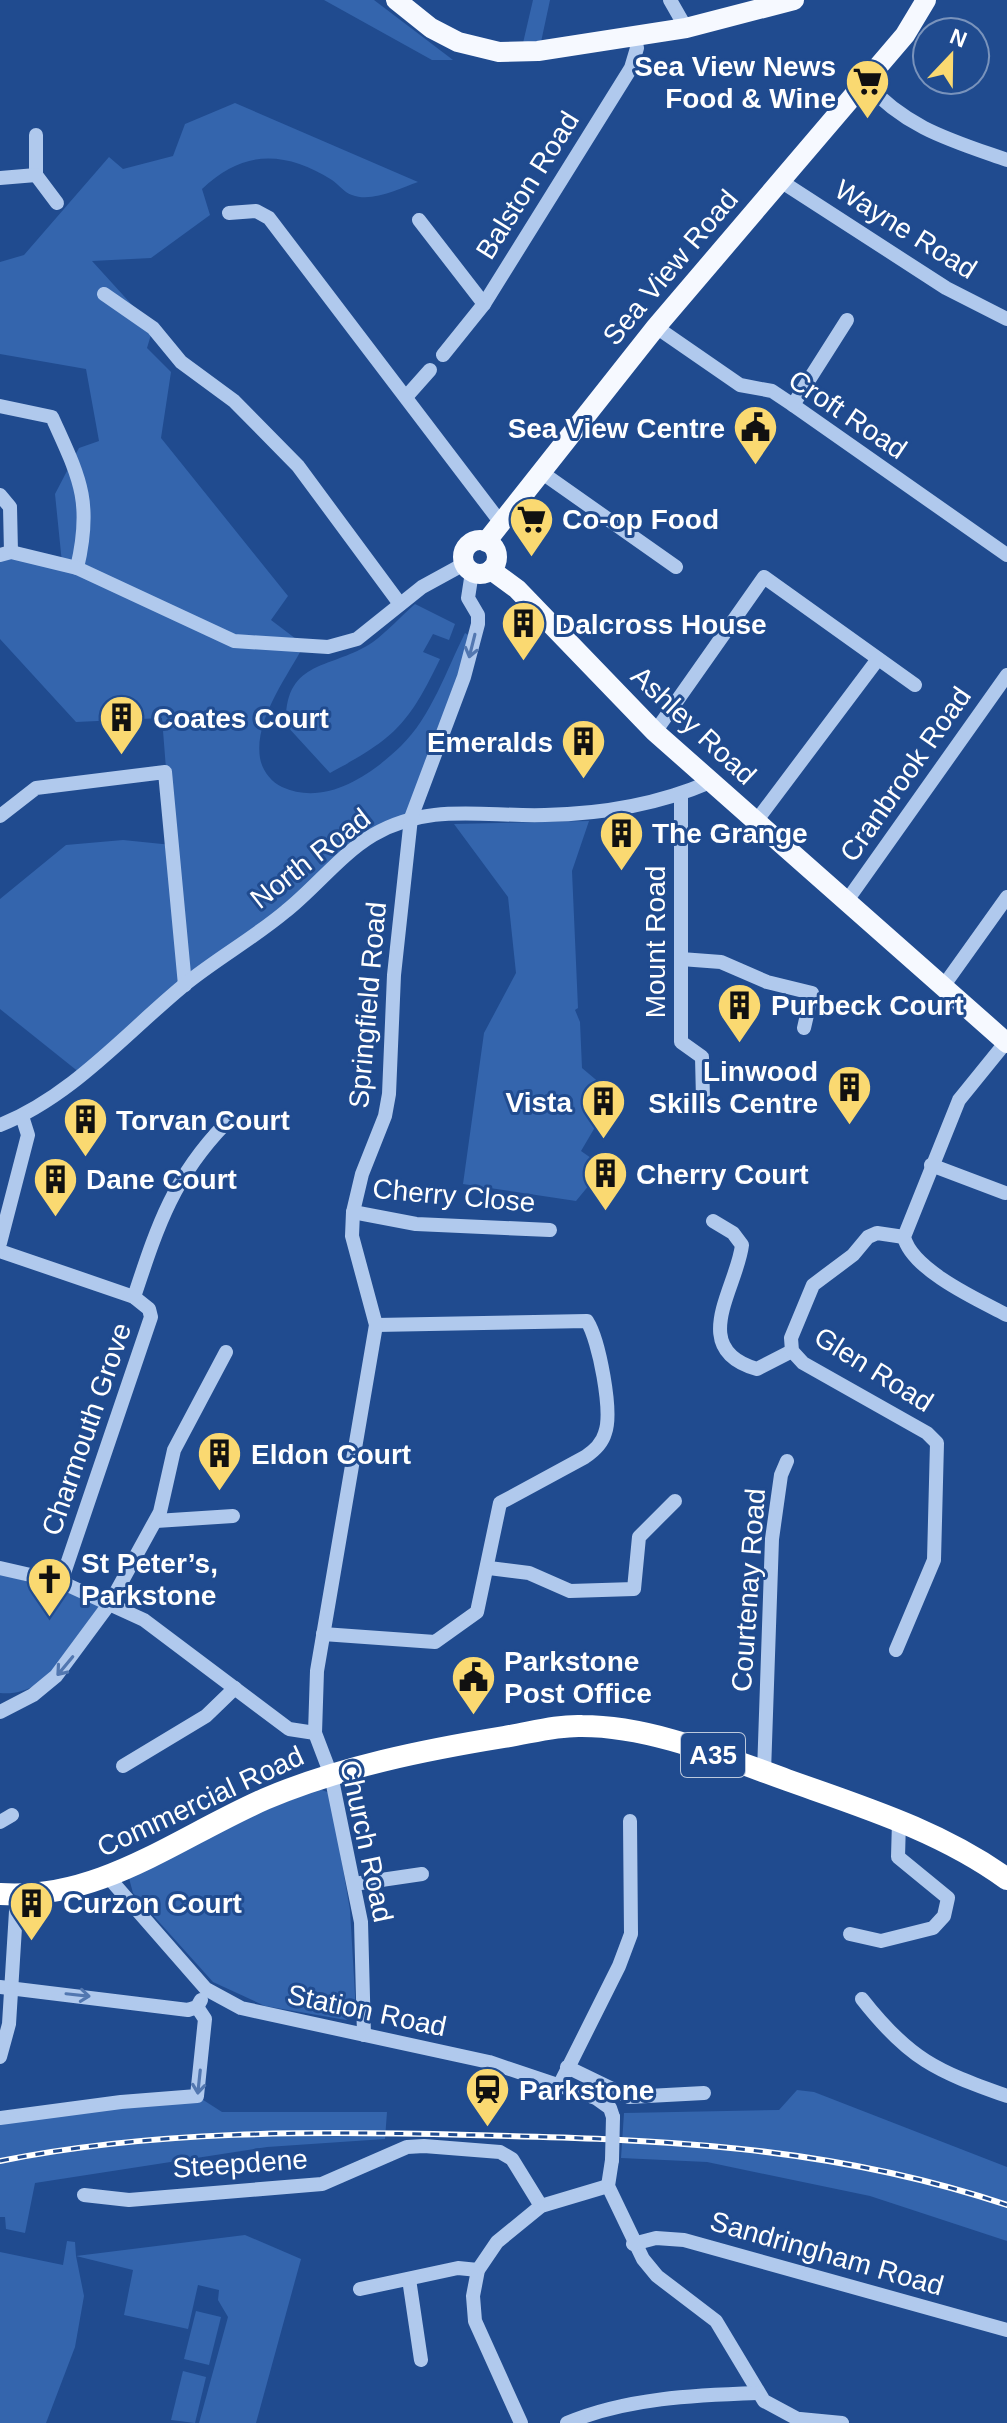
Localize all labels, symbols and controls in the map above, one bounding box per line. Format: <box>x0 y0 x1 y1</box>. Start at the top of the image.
north arrow <box>911 16 991 96</box>
text: N <box>946 23 970 52</box>
place label: Sea View News Food & Wine <box>634 51 836 114</box>
supermarket icon: Sea View News Food & Wine <box>843 58 891 121</box>
street label: Balston Road <box>470 106 585 265</box>
street label: Wayne Road <box>829 174 982 285</box>
street label: Sea View Road <box>597 184 744 351</box>
street label: Croft Road <box>783 364 913 465</box>
public building icon: Sea View Centre <box>732 404 780 467</box>
place label: Sea View Centre <box>508 413 725 444</box>
supermarket icon: Co-op Food <box>507 495 555 558</box>
place label: Co-op Food <box>562 504 719 535</box>
building icon: Dalcross House <box>500 600 548 663</box>
place label: Dalcross House <box>555 609 767 640</box>
one-way arrow <box>463 633 478 659</box>
street label: Ashley Road <box>625 660 762 791</box>
street label: Cranbrook Road <box>834 681 977 867</box>
building icon: Coates Court <box>98 694 146 757</box>
place label: Coates Court <box>153 703 329 734</box>
building icon: Emeralds <box>560 718 608 781</box>
place label: Emeralds <box>427 727 553 758</box>
street label: North Road <box>244 802 376 915</box>
building icon: The Grange <box>597 809 645 872</box>
place label: The Grange <box>652 818 808 849</box>
street label: Mount Road <box>640 866 671 1018</box>
street label: Springfield Road <box>343 901 392 1110</box>
building icon: Purbeck Court <box>716 981 764 1044</box>
place label: Purbeck Court <box>771 990 964 1021</box>
place label: Linwood Skills Centre <box>648 1056 818 1119</box>
building icon: Linwood Skills Centre <box>825 1063 873 1126</box>
building icon: Vista <box>579 1078 627 1141</box>
place label: Vista <box>506 1087 572 1118</box>
building icon: Torvan Court <box>61 1096 109 1159</box>
place label: Torvan Court <box>116 1105 290 1136</box>
building icon: Cherry Court <box>581 1150 629 1213</box>
building icon: Dane Court <box>31 1155 79 1218</box>
place label: Cherry Court <box>636 1159 809 1190</box>
place label: Dane Court <box>86 1164 237 1195</box>
street label: Cherry Close <box>371 1173 537 1218</box>
street label: Charmouth Grove <box>36 1319 137 1539</box>
street label: Glen Road <box>809 1321 939 1418</box>
building icon: Eldon Court <box>196 1430 244 1493</box>
place label: Eldon Court <box>251 1439 411 1470</box>
street label: Courtenay Road <box>726 1487 771 1693</box>
place label: St Peter’s, Parkstone <box>81 1548 218 1611</box>
church icon: St Peter’s, Parkstone <box>26 1555 74 1618</box>
place label: Parkstone Post Office <box>504 1646 652 1709</box>
public building icon: Parkstone Post Office <box>449 1653 497 1716</box>
one-way arrow <box>56 1655 74 1676</box>
road number: A35 <box>681 1733 745 1777</box>
street label: Commercial Road <box>92 1740 308 1863</box>
street label: Church Road <box>334 1757 399 1925</box>
building icon: Curzon Court <box>8 1879 56 1942</box>
place label: Curzon Court <box>63 1888 242 1919</box>
street label: Station Road <box>284 1978 449 2042</box>
one-way arrow <box>64 1988 91 2003</box>
station icon: Parkstone <box>464 2066 512 2129</box>
one-way arrow <box>191 2068 206 2095</box>
place label: Parkstone <box>519 2075 654 2106</box>
street label: Steepdene <box>171 2143 309 2184</box>
street label: Sandringham Road <box>707 2205 947 2302</box>

